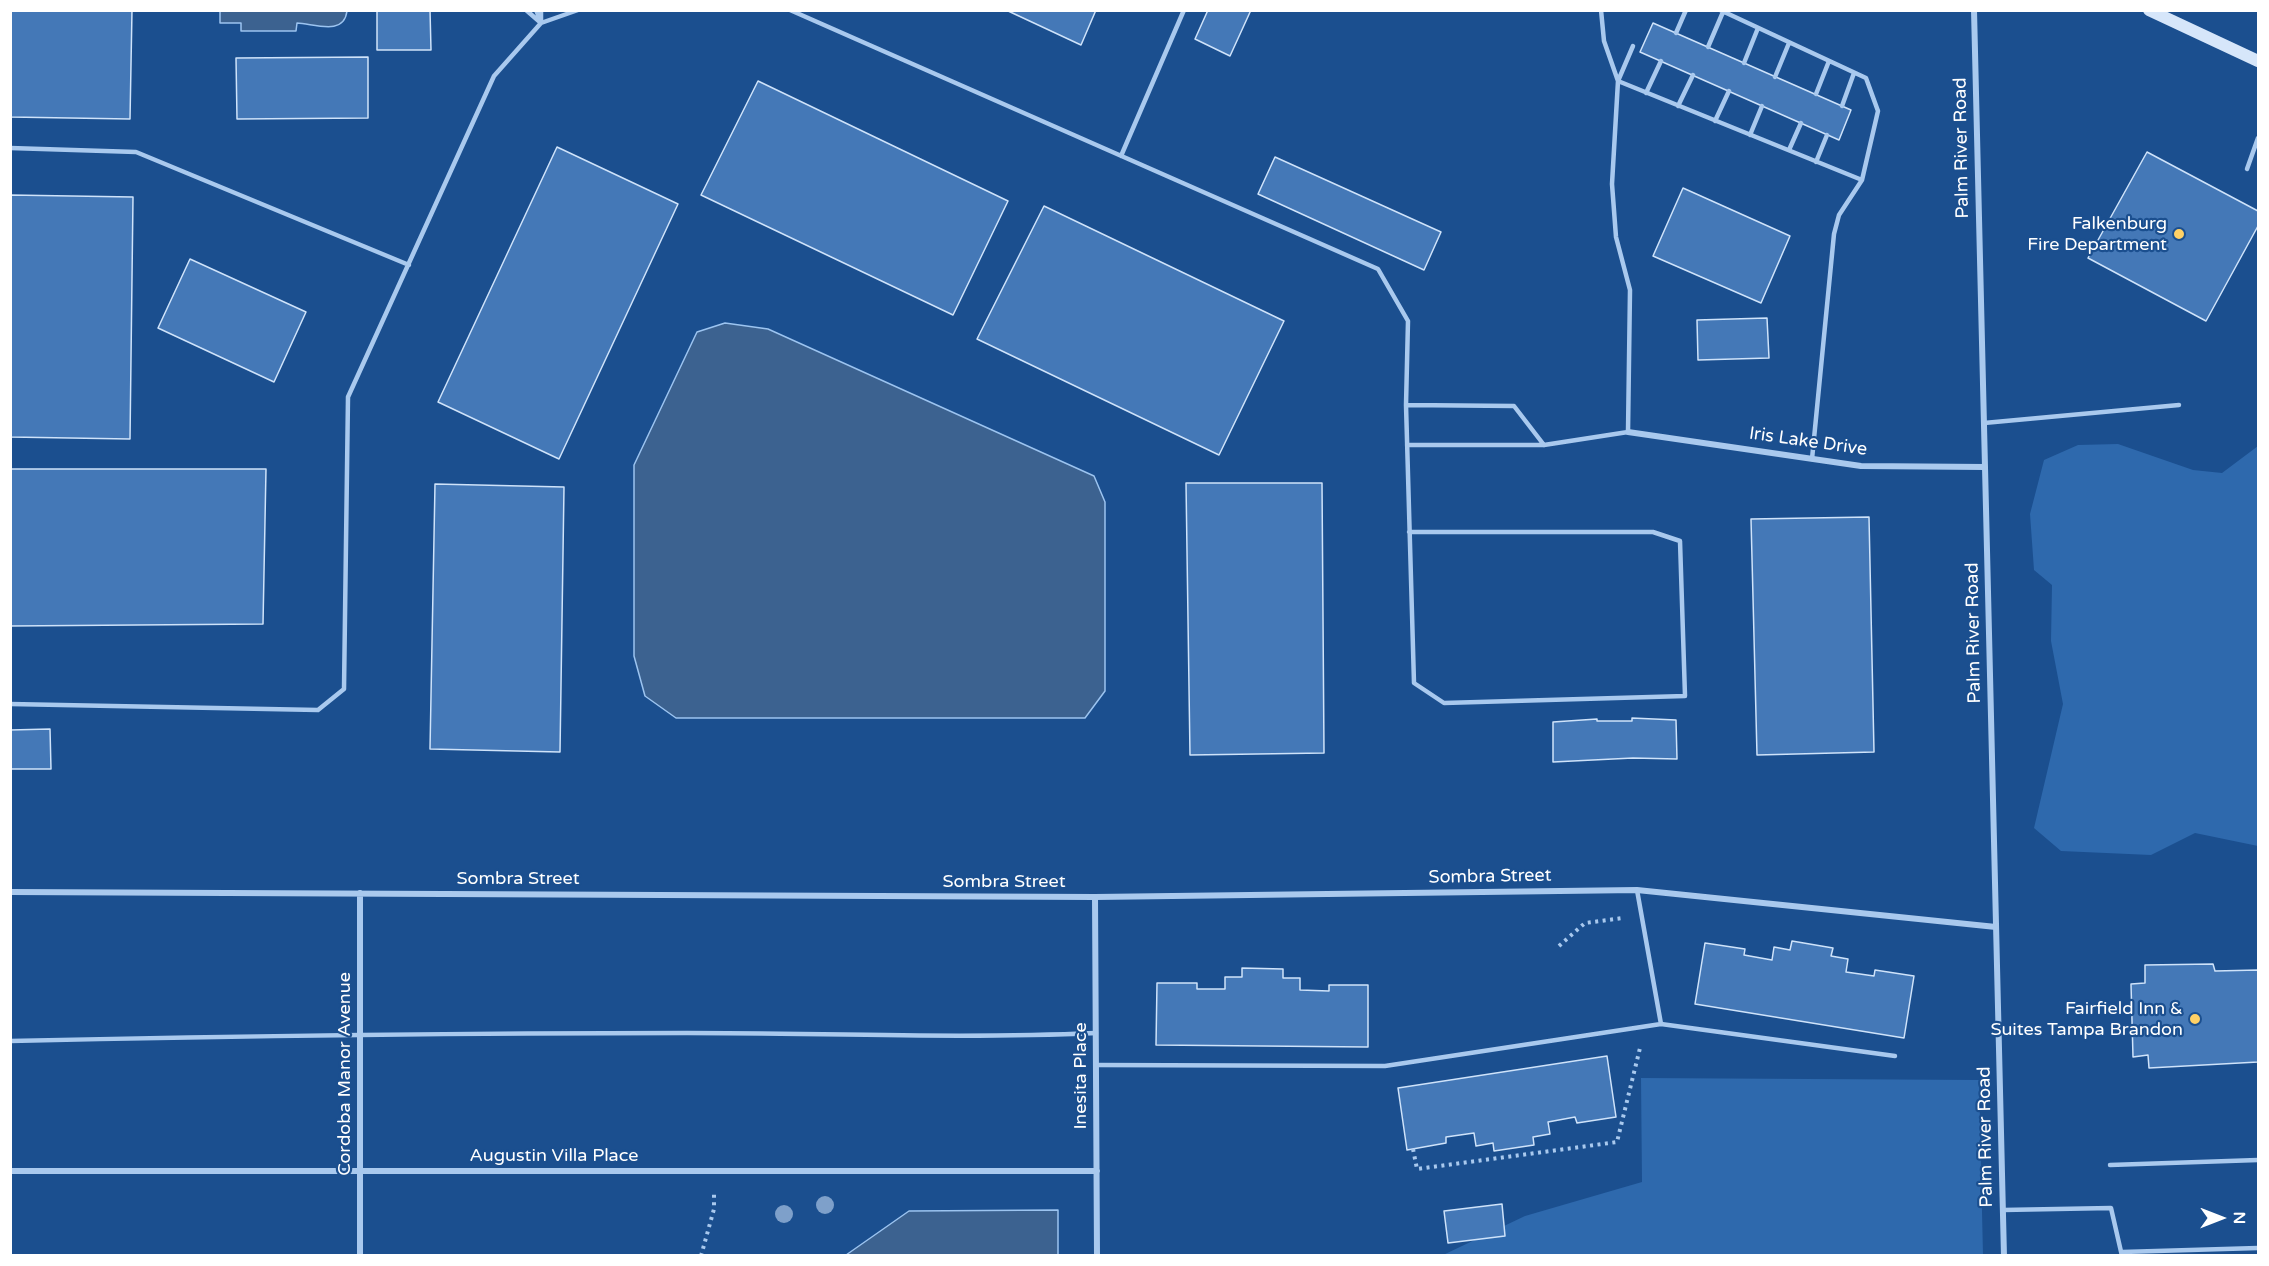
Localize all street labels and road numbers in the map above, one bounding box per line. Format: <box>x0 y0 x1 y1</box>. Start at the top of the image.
street label: Palm River Road <box>1950 77 1974 219</box>
street label: Iris Lake Drive <box>1748 423 1868 461</box>
street label: Palm River Road <box>1962 562 1986 704</box>
street label: Sombra Street <box>1428 865 1552 889</box>
street label: Sombra Street <box>456 868 580 890</box>
street label: Sombra Street <box>942 871 1066 893</box>
street label: Cordoba Manor Avenue <box>334 972 356 1176</box>
street label: Inesita Place <box>1070 1022 1092 1130</box>
street label: Palm River Road <box>1974 1066 1998 1208</box>
street label: Augustin Villa Place <box>470 1145 638 1167</box>

